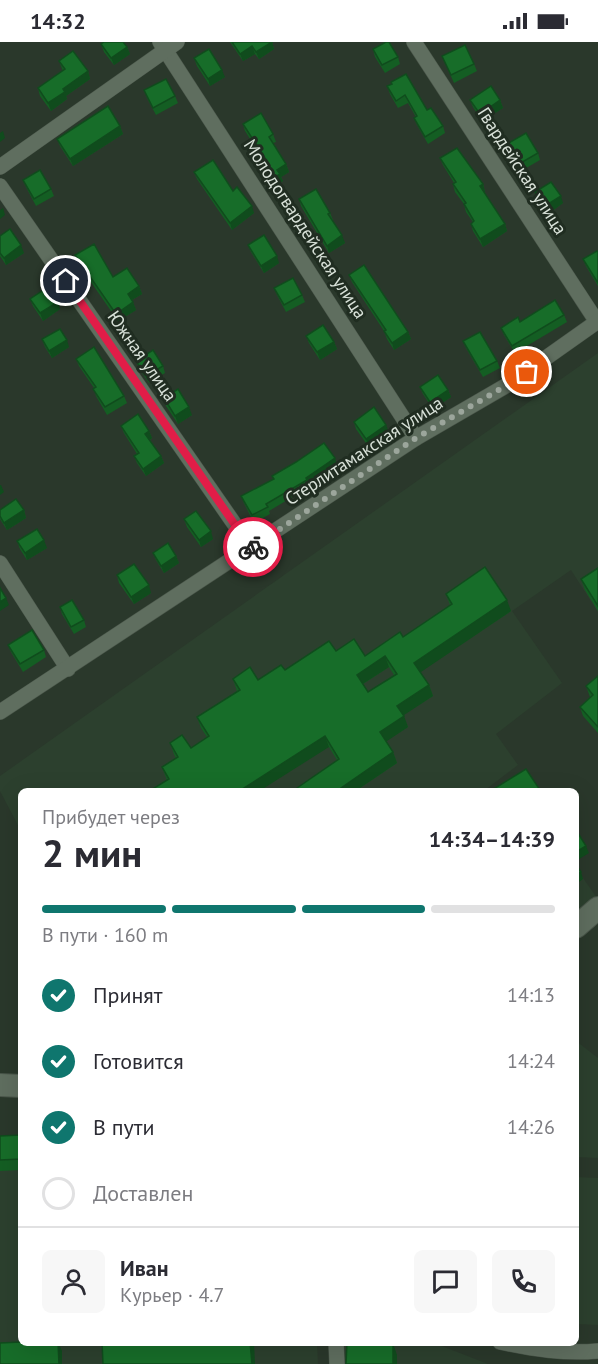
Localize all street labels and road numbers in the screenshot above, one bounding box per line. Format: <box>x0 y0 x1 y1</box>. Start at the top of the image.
street label: Гвардейская улица <box>473 103 572 239</box>
street label: Молодогвардейская улица <box>239 135 372 323</box>
street label: Южная улица <box>103 306 182 406</box>
street label: Стерлитамакская улица <box>280 391 447 510</box>

